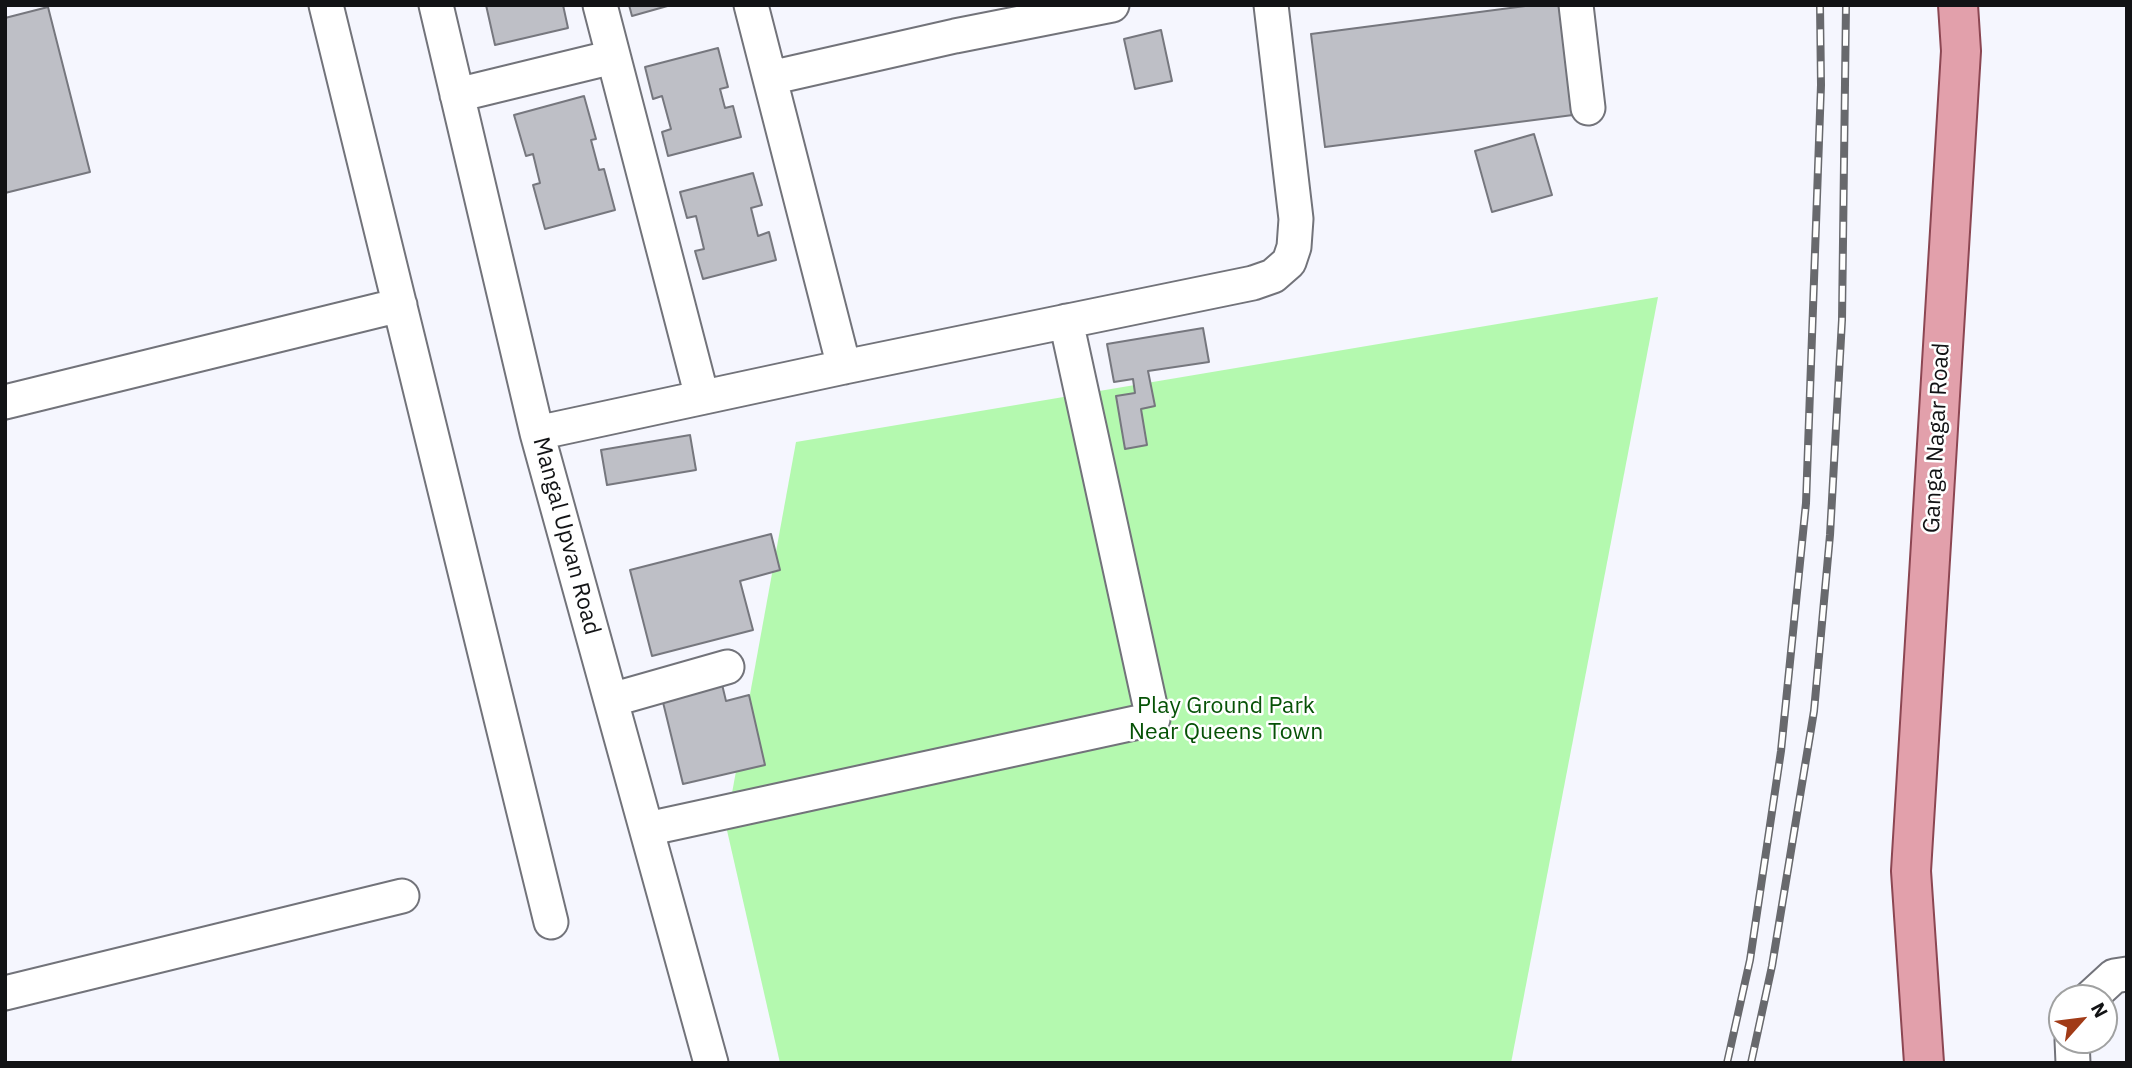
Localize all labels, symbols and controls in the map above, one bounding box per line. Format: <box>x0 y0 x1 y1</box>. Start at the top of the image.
street label: Ganga Nagar Road <box>1918 342 1956 534</box>
street label: Mangal Upvan Road <box>526 434 606 638</box>
park label: Play Ground Park Near Queens Town <box>1129 692 1323 746</box>
north arrow <box>2048 984 2118 1054</box>
text: N <box>2086 998 2114 1022</box>

